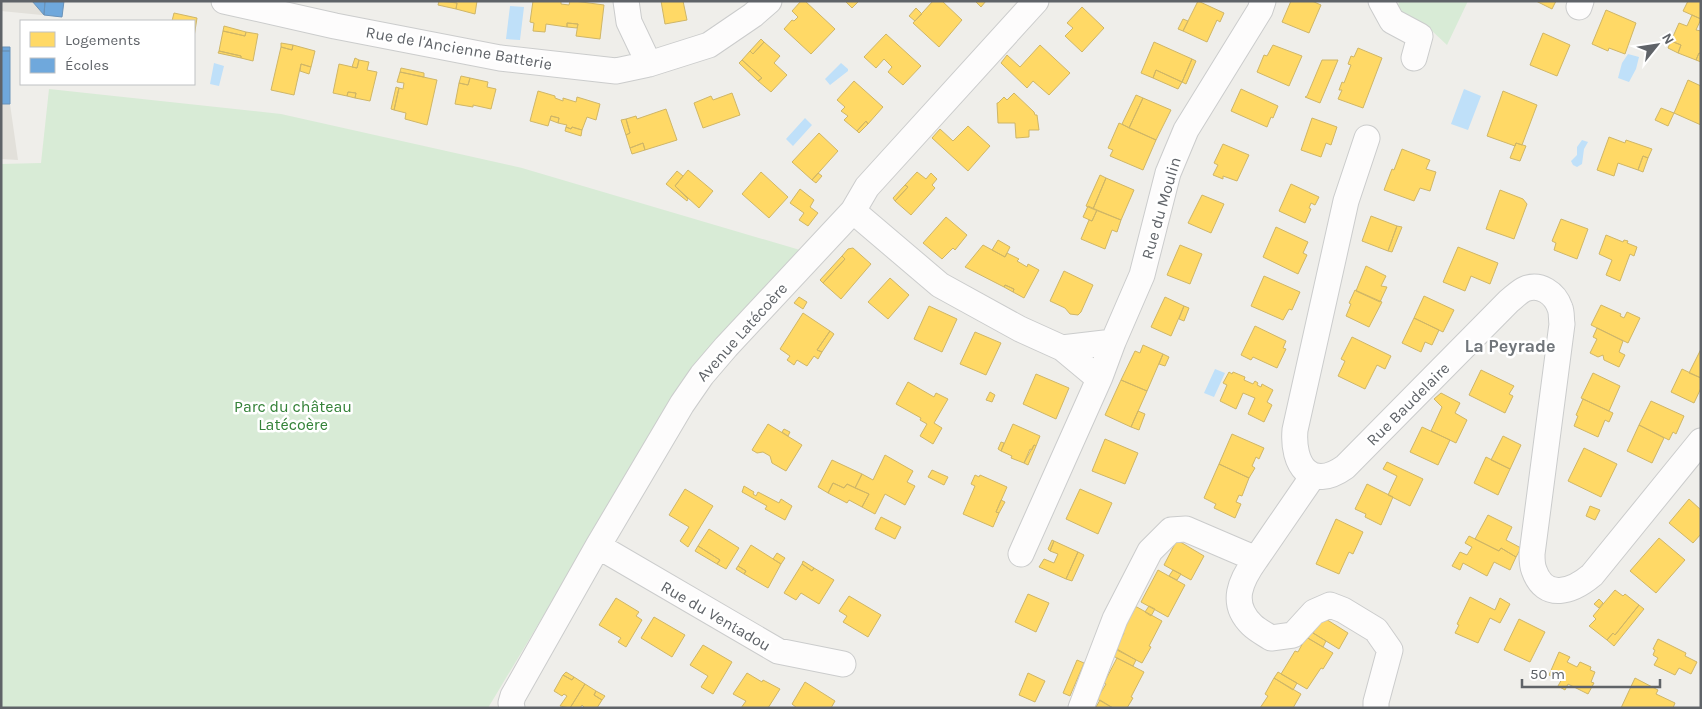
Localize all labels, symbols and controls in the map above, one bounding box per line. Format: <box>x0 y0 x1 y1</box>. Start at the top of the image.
legend <box>20 20 195 85</box>
north arrow <box>1632 20 1682 70</box>
street label: Rue de l'Ancienne Batterie <box>364 22 554 74</box>
text: N <box>1658 30 1678 47</box>
text: Logements <box>65 31 141 49</box>
text: Écoles <box>65 56 109 74</box>
street label: Rue du Moulin <box>1137 155 1185 261</box>
street label: Avenue Latécoère <box>693 279 791 385</box>
district label: La Peyrade <box>1464 335 1556 357</box>
street label: Rue Baudelaire <box>1362 358 1454 450</box>
park label: Parc du château Latécoère <box>234 397 352 434</box>
street label: Rue du Ventadou <box>658 577 774 655</box>
scale bar <box>1522 656 1660 688</box>
text: 50 m <box>1530 665 1565 683</box>

